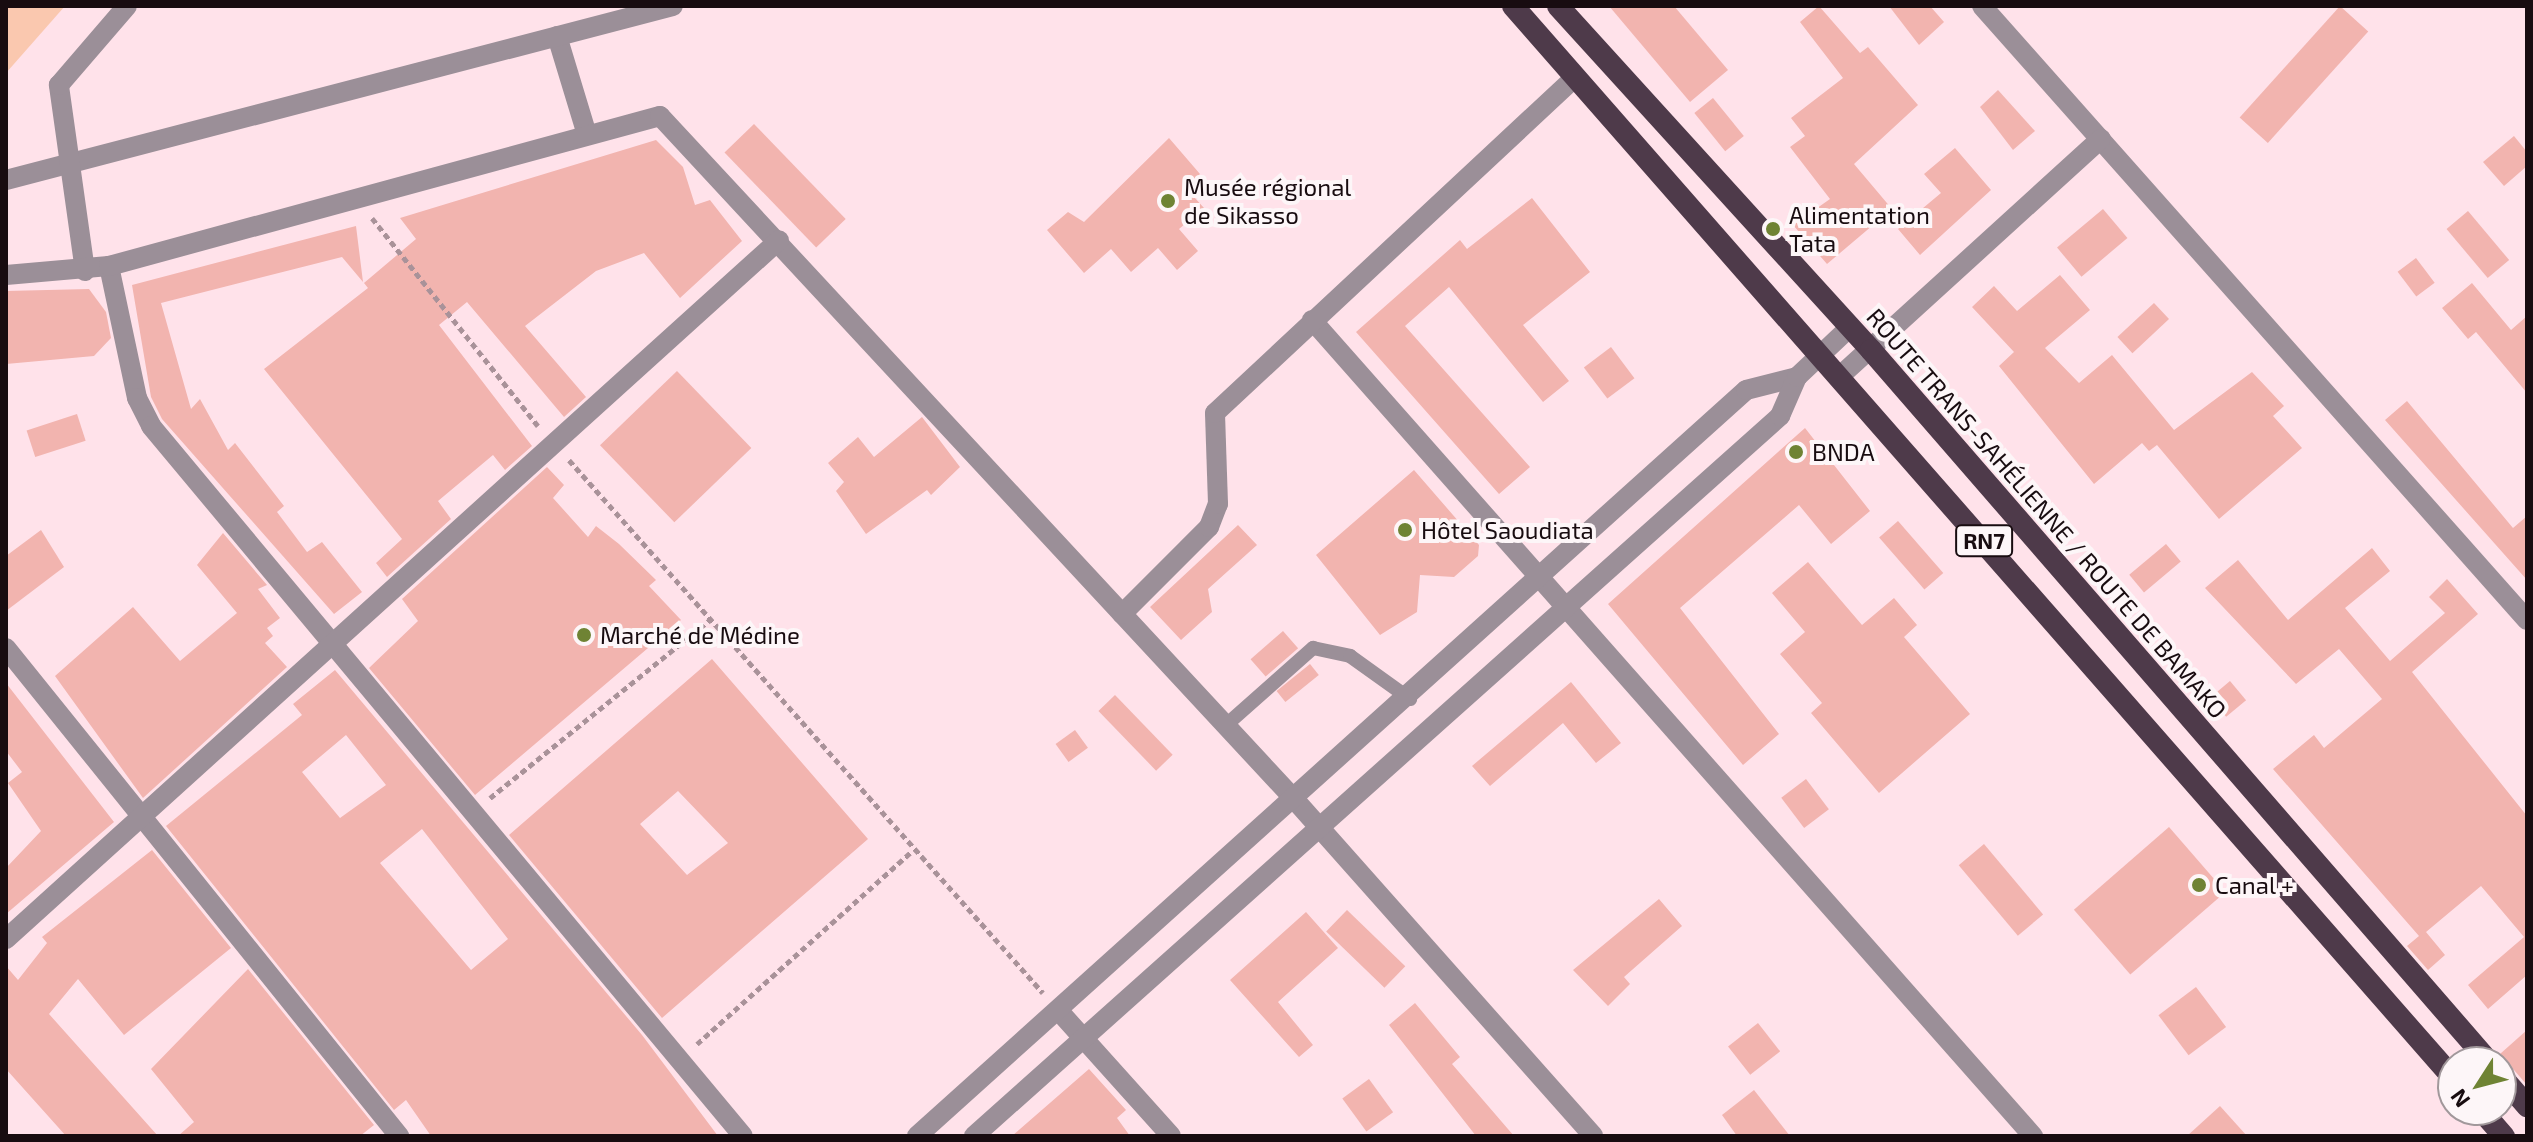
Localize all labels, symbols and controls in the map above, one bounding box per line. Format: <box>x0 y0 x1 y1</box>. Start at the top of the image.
place label: Musée régional de Sikasso <box>1184 173 1351 229</box>
marker: Musée régional de Sikasso <box>1159 192 1177 210</box>
place label: Alimentation Tata <box>1789 201 1930 257</box>
marker: Alimentation Tata <box>1764 220 1782 238</box>
street label: ROUTE TRANS-SAHÉLIENNE / ROUTE DE BAMAKO <box>1861 302 2233 724</box>
place label: BNDA <box>1812 438 1875 466</box>
marker: BNDA <box>1787 443 1805 461</box>
place label: Hôtel Saoudiata <box>1421 516 1594 544</box>
marker: Hôtel Saoudiata <box>1396 521 1414 539</box>
road number: RN7 <box>1954 523 2014 559</box>
place label: Marché de Médine <box>600 621 800 649</box>
marker: Marché de Médine <box>575 626 593 644</box>
place label: Canal + <box>2215 871 2295 899</box>
marker: Canal + <box>2190 876 2208 894</box>
north arrow <box>2437 1046 2517 1126</box>
text: N <box>2444 1085 2474 1113</box>

